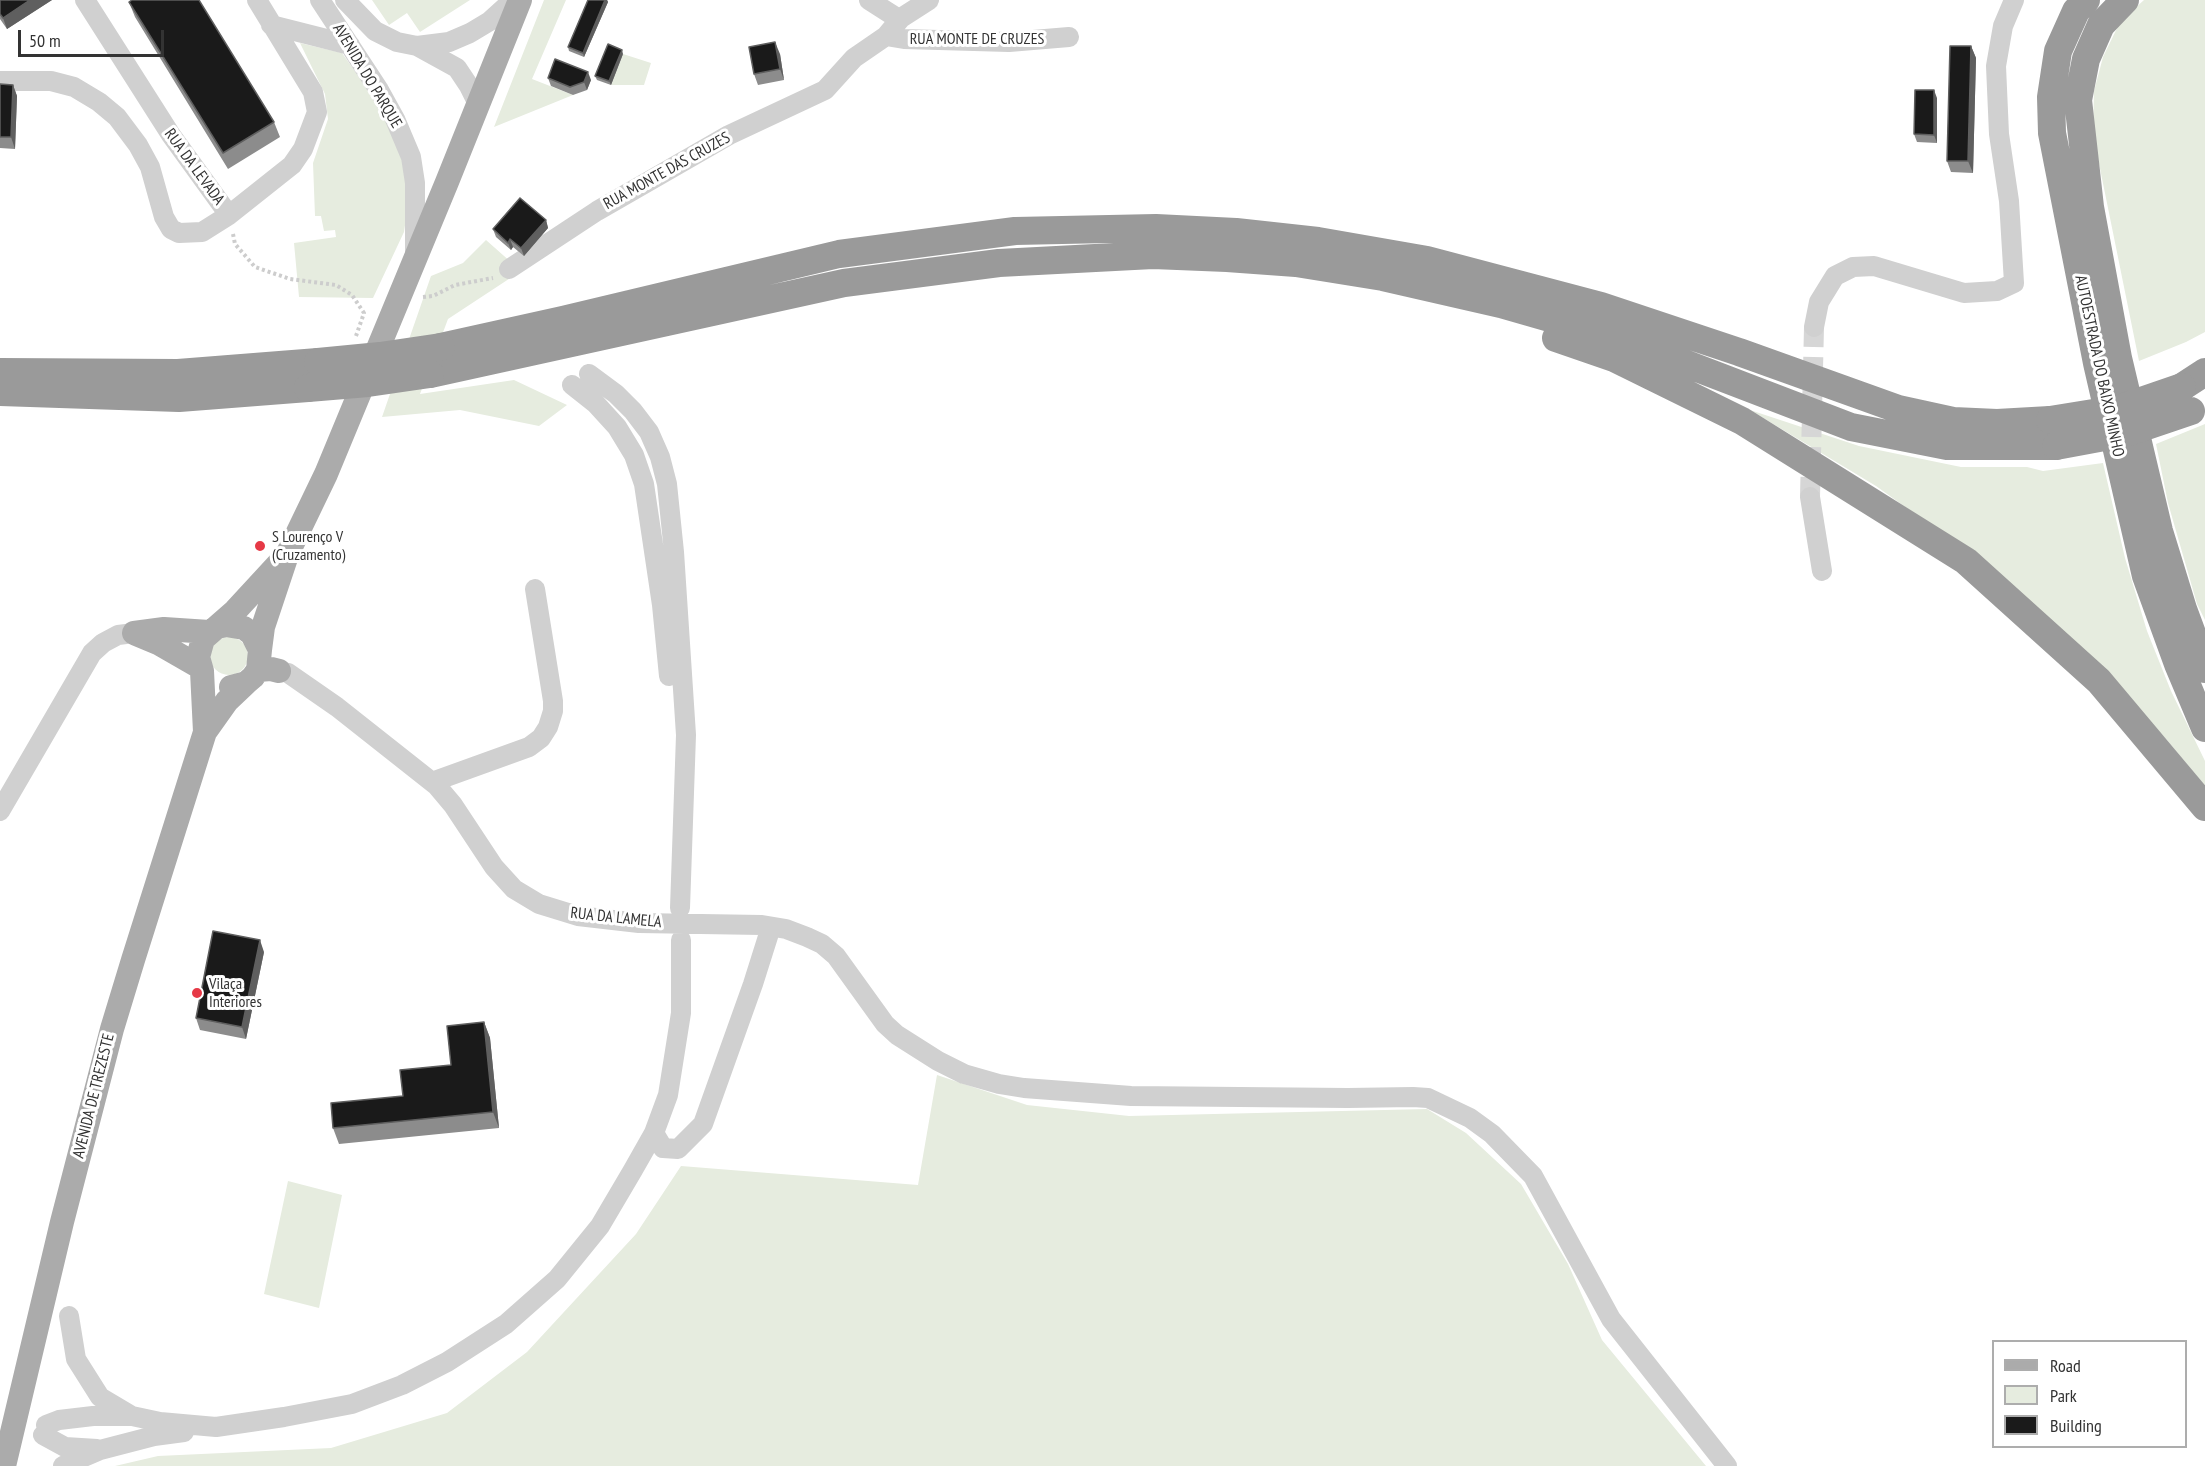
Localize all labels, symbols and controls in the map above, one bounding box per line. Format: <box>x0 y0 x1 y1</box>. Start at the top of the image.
scale bar <box>21 18 166 56</box>
street label: AVENIDA DO PARQUE <box>328 20 406 132</box>
text: 50 m <box>29 29 61 52</box>
street label: RUA MONTE DE CRUZES <box>910 29 1044 49</box>
street label: RUA DA LEVADA <box>160 125 228 209</box>
street label: RUA MONTE DAS CRUZES <box>600 128 734 214</box>
street label: AUTOESTRADA DO BAIXO MINHO <box>2070 273 2128 459</box>
place label: S Lourenço V (Cruzamento) <box>272 527 345 565</box>
marker: S Lourenço V (Cruzamento) <box>253 539 267 553</box>
street label: RUA DA LAMELA <box>569 904 663 932</box>
place label: Vilaça Interiores <box>209 974 262 1012</box>
marker: Vilaça Interiores <box>190 986 204 1000</box>
street label: AVENIDA DE TREZESTE <box>69 1032 119 1160</box>
legend <box>1992 1340 2187 1448</box>
text: Road <box>2050 1354 2081 1377</box>
text: Park <box>2050 1384 2077 1407</box>
text: Building <box>2050 1414 2102 1437</box>

